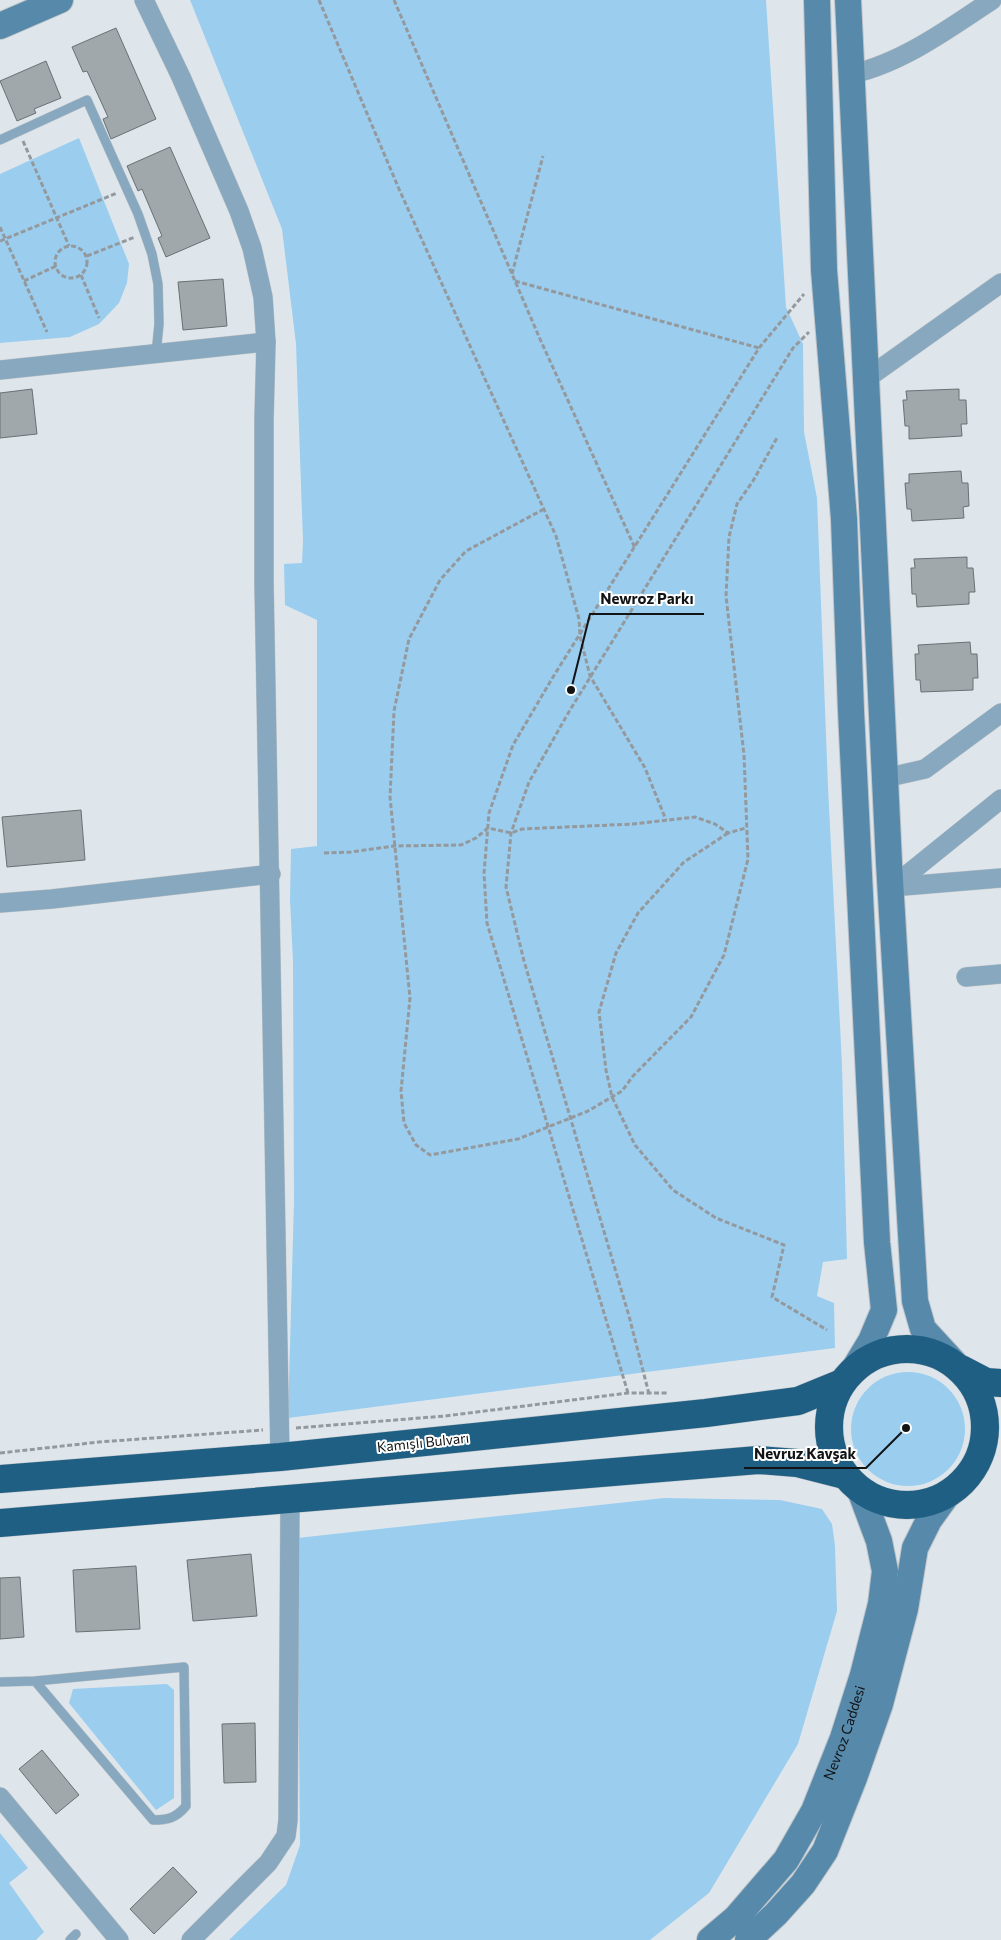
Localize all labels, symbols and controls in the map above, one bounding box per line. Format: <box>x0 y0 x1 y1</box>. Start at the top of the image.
callout: Newroz Parkı <box>590 584 704 614</box>
text: Newroz Parkı <box>600 589 694 607</box>
street label: Kamışlı Bulvarı <box>376 1429 470 1455</box>
callout: Nevruz Kavşak <box>744 1438 866 1468</box>
text: Nevruz Kavşak <box>754 1444 856 1462</box>
street label: Nevroz Caddesi <box>819 1683 868 1782</box>

